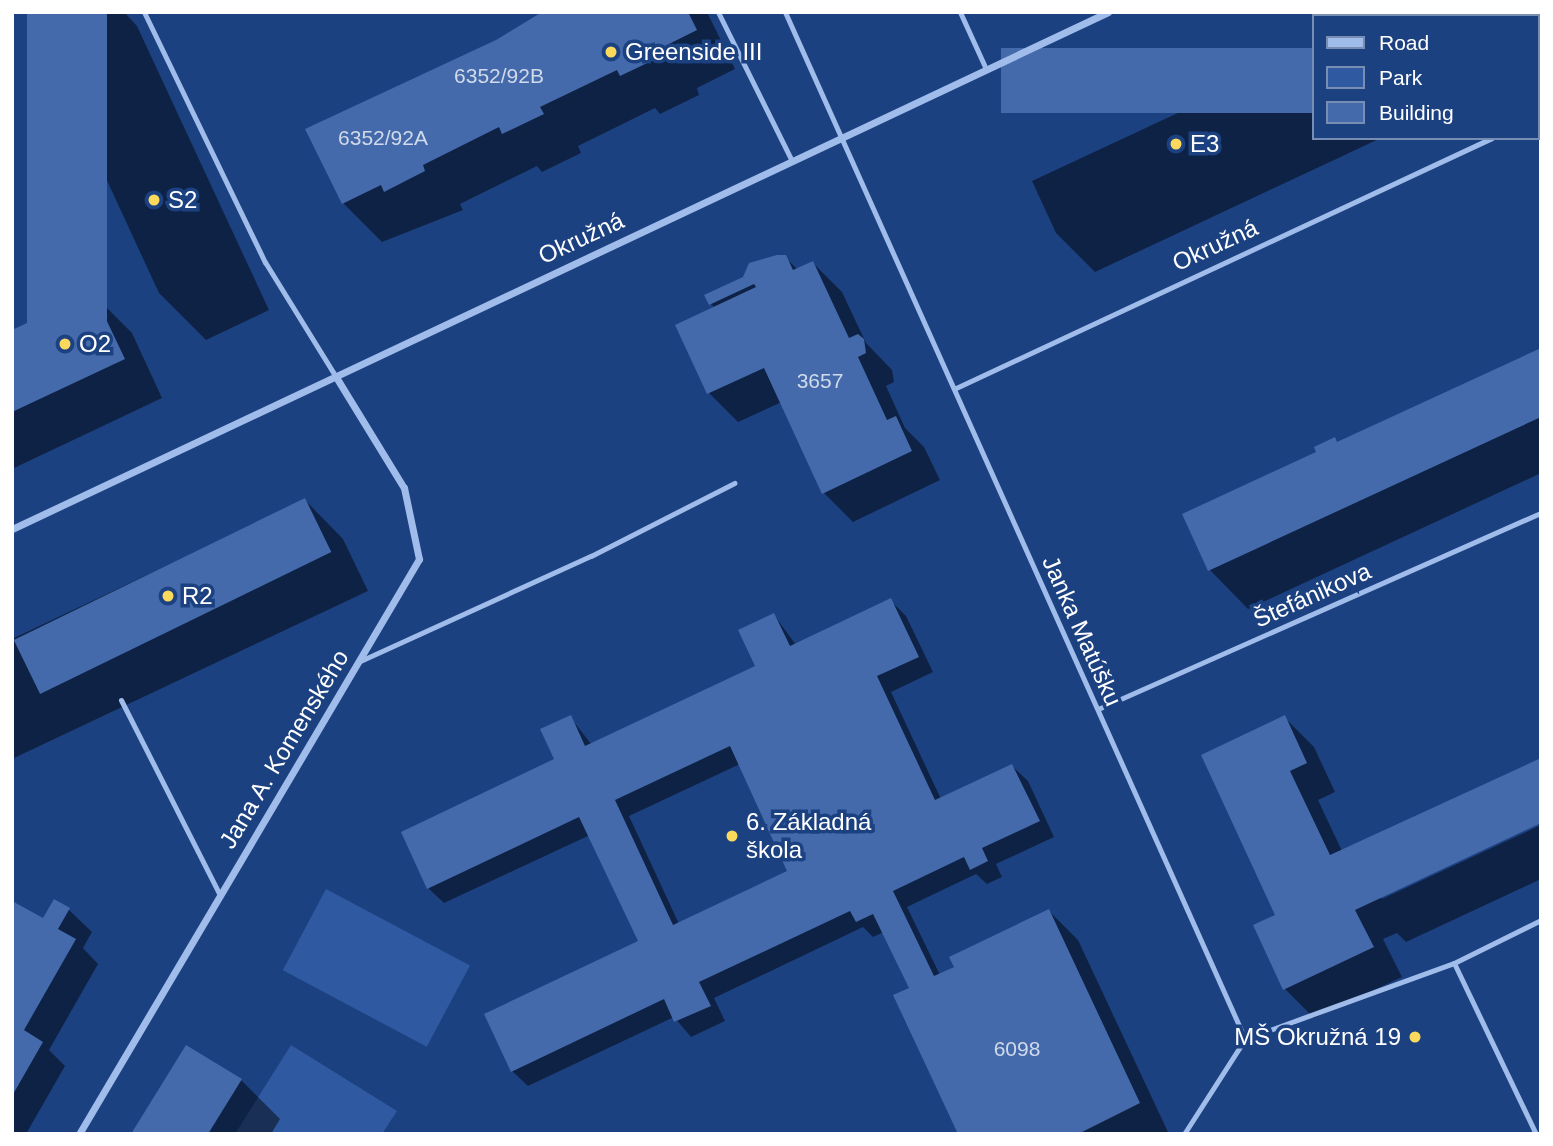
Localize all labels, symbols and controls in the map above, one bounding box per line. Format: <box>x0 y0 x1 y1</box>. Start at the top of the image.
legend <box>1312 14 1539 140</box>
text: Road <box>1379 31 1429 54</box>
place label: Greenside III <box>625 38 762 66</box>
marker: Greenside III <box>603 44 619 60</box>
house number: 6352/92B <box>454 63 544 89</box>
text: Park <box>1379 66 1422 89</box>
text: Building <box>1379 101 1454 124</box>
house number: 6352/92A <box>338 125 428 151</box>
place label: E3 <box>1190 130 1219 158</box>
marker: E3 <box>1168 136 1184 152</box>
place label: S2 <box>168 186 197 214</box>
marker: S2 <box>146 192 162 208</box>
street label: Okružná <box>534 206 628 270</box>
street label: Okružná <box>1168 213 1262 277</box>
place label: O2 <box>79 330 111 358</box>
marker: O2 <box>57 336 73 352</box>
house number: 3657 <box>797 368 843 394</box>
street label: Janka Matúšku <box>1036 551 1128 711</box>
street label: Štefánikova <box>1249 556 1375 634</box>
place label: R2 <box>182 582 213 610</box>
marker: R2 <box>160 588 176 604</box>
street label: Jana A. Komenského <box>213 644 355 854</box>
place label: 6. Základná škola <box>746 808 871 864</box>
marker: 6. Základná škola <box>724 828 740 844</box>
place label: MŠ Okružná 19 <box>1234 1023 1401 1051</box>
marker: MŠ Okružná 19 <box>1407 1029 1423 1045</box>
house number: 6098 <box>994 1036 1040 1062</box>

